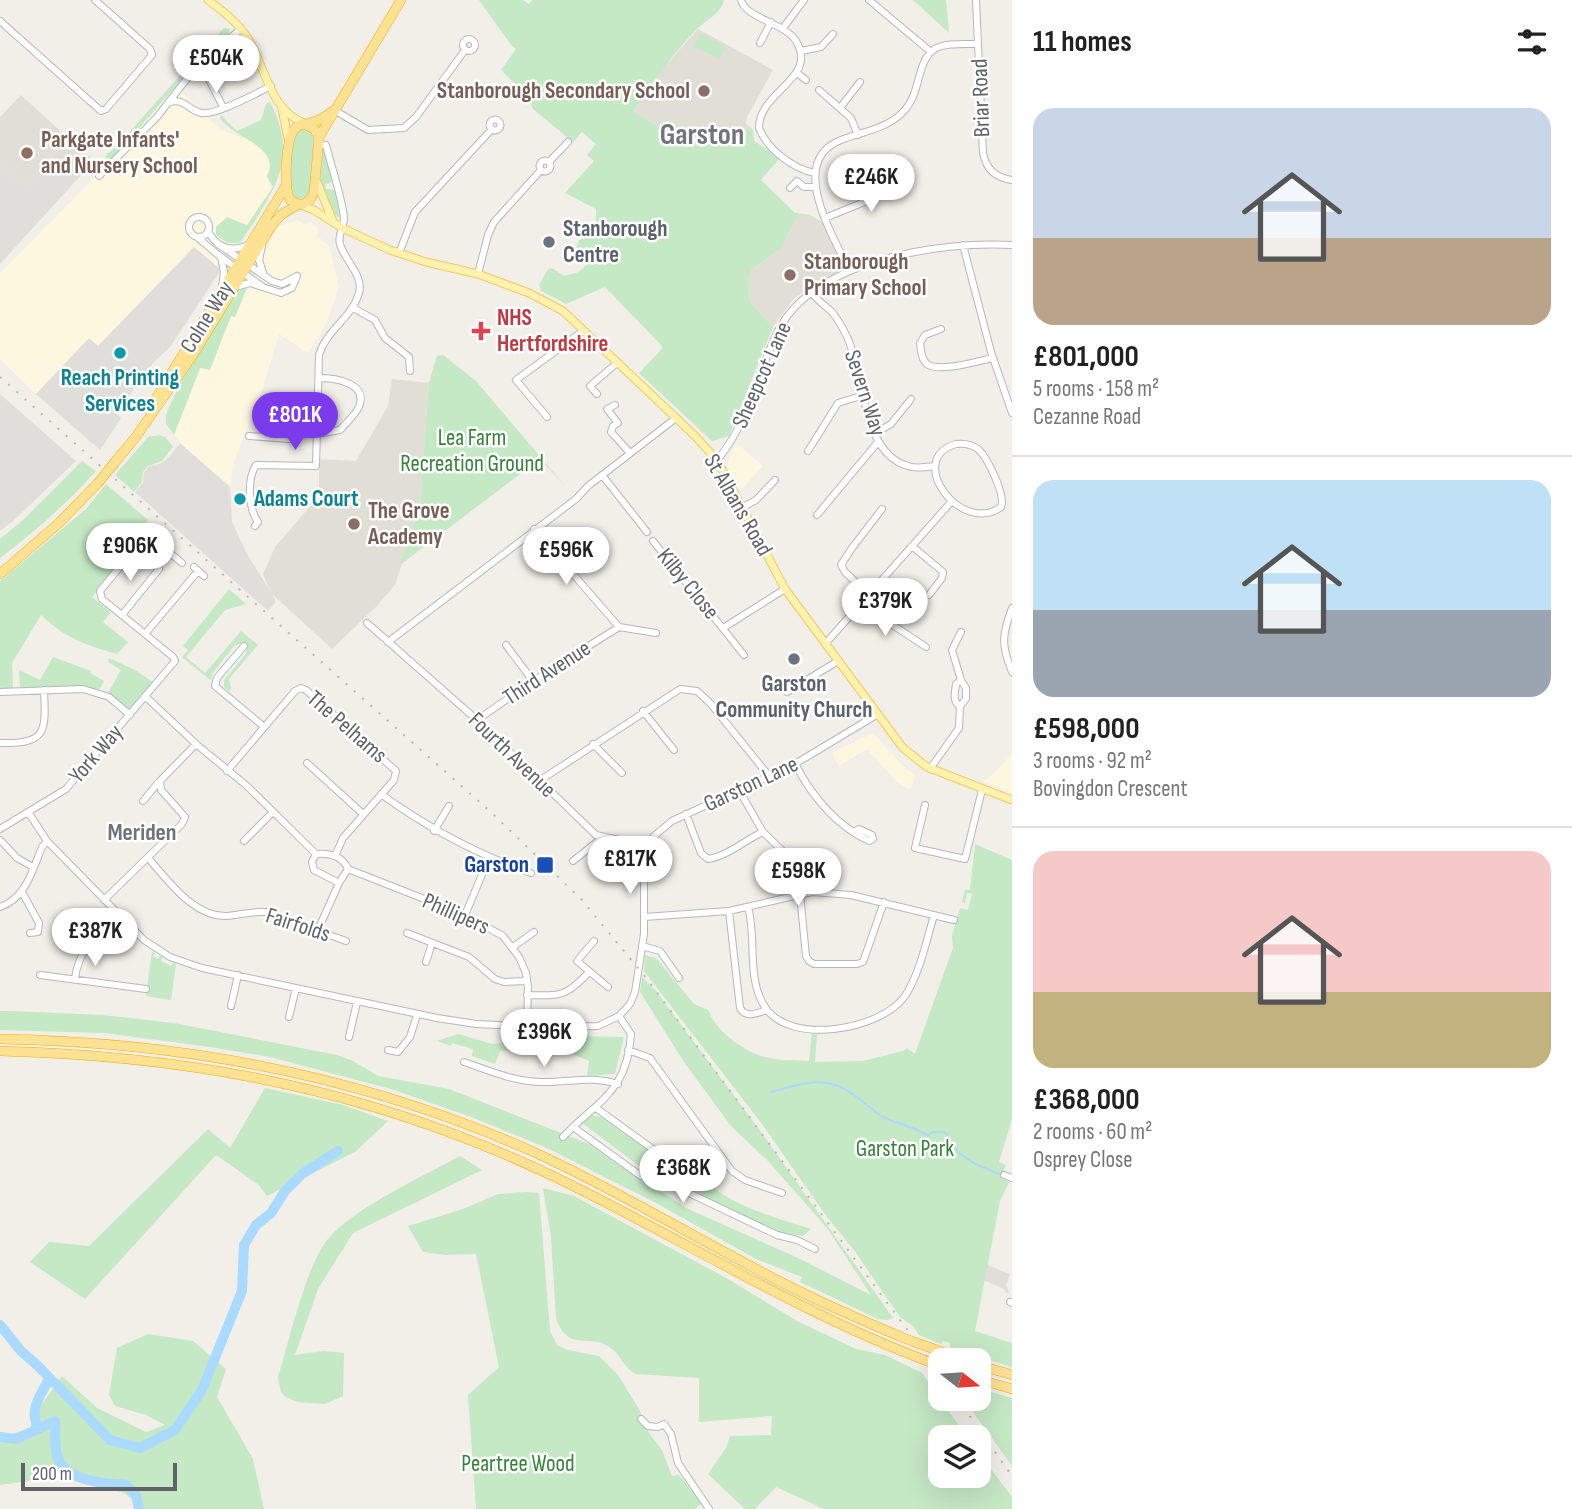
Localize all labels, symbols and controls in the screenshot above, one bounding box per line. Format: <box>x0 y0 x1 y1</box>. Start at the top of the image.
icon: filters <box>1513 23 1551 61</box>
text: 11 homes <box>1033 24 1132 60</box>
pin: £504K <box>167 36 265 95</box>
text: £504K <box>189 44 243 72</box>
street label: Briar Road <box>966 58 996 138</box>
place label: Stanborough Secondary School <box>437 77 690 105</box>
marker: Stanborough Secondary School <box>696 83 712 99</box>
district label: Garston <box>660 117 744 153</box>
place label: Parkgate Infants' and Nursery School <box>41 126 198 180</box>
marker: Parkgate Infants' and Nursery School <box>19 145 35 161</box>
pin: £246K <box>822 154 920 214</box>
icon: home <box>1229 154 1355 280</box>
text: £246K <box>844 163 898 191</box>
place label: Stanborough Centre <box>563 215 667 269</box>
marker: Stanborough Centre <box>541 234 557 250</box>
place label: Stanborough Primary School <box>804 248 926 302</box>
marker: Stanborough Primary School <box>782 267 798 283</box>
street label: Colne Way <box>174 276 240 358</box>
place label: NHS Hertfordshire <box>497 304 608 358</box>
street label: Sheepcot Lane <box>726 317 798 433</box>
marker: NHS Hertfordshire <box>471 321 491 341</box>
text: £801,000 <box>1033 339 1139 375</box>
marker: Reach Printing Services <box>112 345 128 361</box>
street label: Severn Way <box>838 346 892 440</box>
place label: Reach Printing Services <box>61 364 180 418</box>
text: 5 rooms · 158 m² <box>1033 375 1159 403</box>
pin: £801K <box>246 392 344 452</box>
text: £801K <box>268 401 322 429</box>
text: Cezanne Road <box>1033 403 1141 431</box>
park label: Lea Farm Recreation Ground <box>400 424 544 478</box>
street label: St Albans Road <box>698 449 778 561</box>
place label: Adams Court <box>253 485 359 513</box>
marker: Adams Court <box>232 491 248 507</box>
place label: The Grove Academy <box>367 497 450 551</box>
marker: The Grove Academy <box>346 516 362 532</box>
pin: £906K <box>81 524 179 583</box>
icon: home <box>1229 526 1355 652</box>
pin: £596K <box>517 528 615 587</box>
text: £906K <box>102 532 158 560</box>
text: £596K <box>539 536 593 564</box>
street label: Kilby Close <box>651 543 725 625</box>
pin: £379K <box>836 578 934 638</box>
text: £379K <box>858 587 912 615</box>
street label: Third Avenue <box>498 634 596 712</box>
marker: Garston Community Church <box>786 651 802 667</box>
place label: Garston Community Church <box>716 670 872 724</box>
street label: The Pelhams <box>301 685 393 769</box>
street label: Fourth Avenue <box>462 706 562 804</box>
text: £598,000 <box>1033 711 1139 747</box>
street label: York Way <box>63 719 129 789</box>
text: 3 rooms · 92 m² <box>1033 747 1152 775</box>
street label: Garston Lane <box>699 750 803 818</box>
text: Bovingdon Crescent <box>1033 775 1188 803</box>
district label: Meriden <box>107 818 177 847</box>
pin: £817K <box>581 836 679 896</box>
text: £817K <box>603 845 657 873</box>
pin: £598K <box>749 848 847 908</box>
place label: Garston <box>464 851 529 879</box>
marker: Garston <box>535 855 555 875</box>
text: £598K <box>771 857 825 885</box>
street label: Phillipers <box>418 887 494 941</box>
icon: home <box>1229 897 1355 1023</box>
street label: Fairfolds <box>262 901 334 949</box>
pin: £387K <box>46 908 144 968</box>
text: £387K <box>68 917 122 945</box>
pin: £396K <box>495 1010 593 1069</box>
text: £396K <box>516 1018 572 1046</box>
text: £368,000 <box>1033 1082 1140 1118</box>
text: 2 rooms · 60 m² <box>1033 1118 1152 1146</box>
park label: Garston Park <box>856 1135 954 1163</box>
pin: £368K <box>634 1146 732 1205</box>
text: Osprey Close <box>1033 1146 1132 1174</box>
text: £368K <box>655 1154 711 1182</box>
north arrow <box>928 1348 990 1410</box>
map controls <box>928 1348 991 1488</box>
button: layers <box>928 1425 991 1488</box>
park label: Peartree Wood <box>461 1450 575 1478</box>
scale bar <box>21 1460 177 1492</box>
text: 200 m <box>32 1463 72 1486</box>

